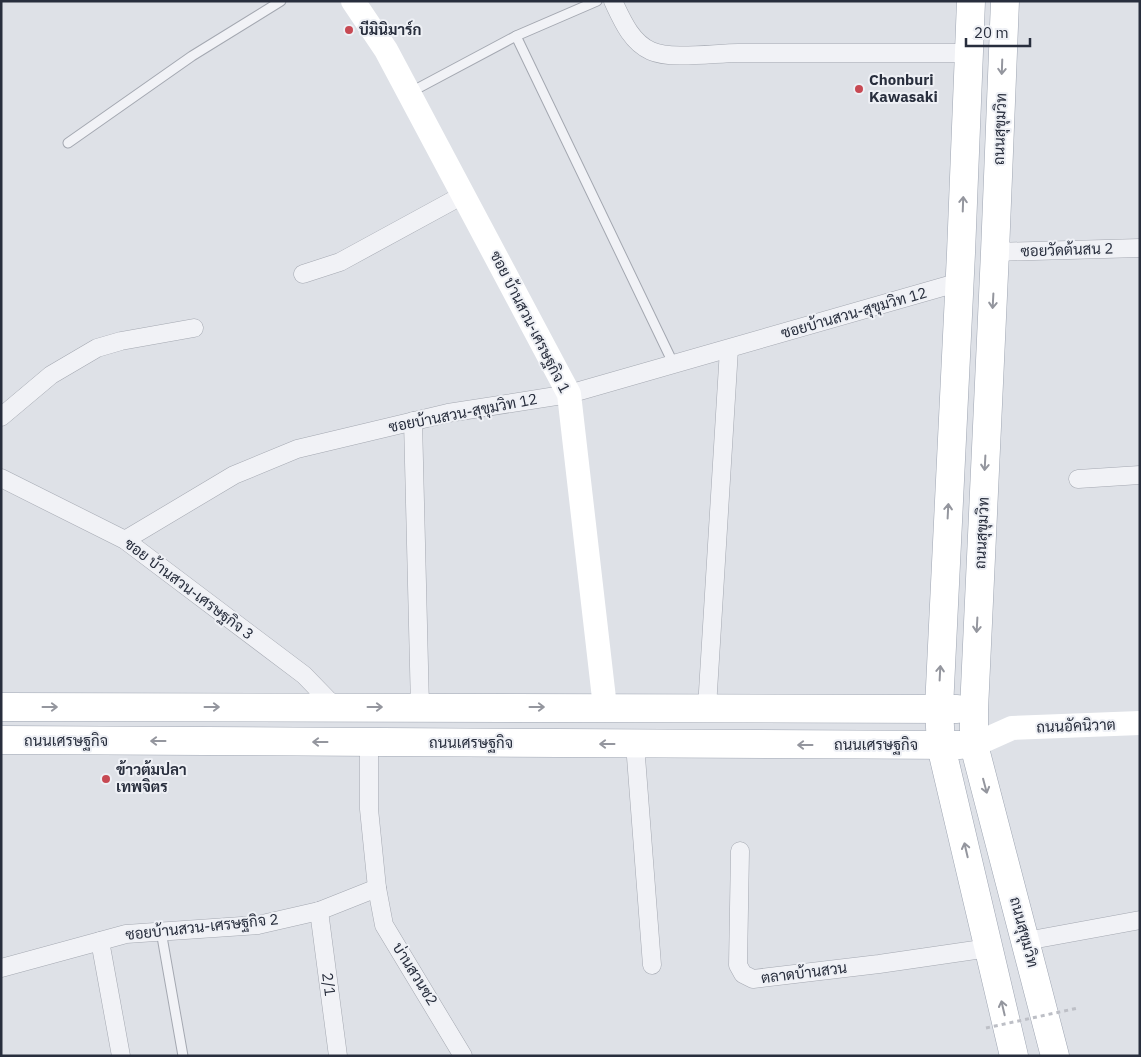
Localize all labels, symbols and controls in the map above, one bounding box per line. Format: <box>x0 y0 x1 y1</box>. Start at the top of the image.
scale bar <box>966 15 1030 47</box>
place label: บีมินิมาร์ก <box>359 20 422 39</box>
text: 20 m <box>974 23 1009 42</box>
marker: บีมินิมาร์ก <box>343 24 355 36</box>
one-way arrow <box>997 59 1007 75</box>
place label: Chonburi Kawasaki <box>869 70 938 106</box>
marker: Chonburi Kawasaki <box>853 83 865 95</box>
street label: ถนนสุขุมวิท <box>989 93 1012 165</box>
one-way arrow <box>958 197 968 213</box>
street label: ซอยวัดต้นสน 2 <box>1020 238 1114 261</box>
street label: ซอย บ้านสวน-เศรษฐกิจ 1 <box>485 247 575 397</box>
street label: ซอยบ้านสวน-สุขุมวิท 12 <box>779 283 930 344</box>
one-way arrow <box>988 292 997 308</box>
street label: ซอยบ้านสวน-สุขุมวิท 12 <box>387 389 539 438</box>
one-way arrow <box>980 454 990 471</box>
street label: ถนนสุขุมวิท <box>970 496 995 570</box>
one-way arrow <box>944 503 953 519</box>
street label: ซอย บ้านสวน-เศรษฐกิจ 3 <box>120 534 258 644</box>
one-way arrow <box>973 617 982 633</box>
one-way arrow <box>936 665 945 681</box>
one-way arrow <box>42 702 58 712</box>
one-way arrow <box>204 702 220 712</box>
one-way arrow <box>366 702 383 712</box>
one-way arrow <box>529 702 545 712</box>
street label: ถนนอัคนิวาต <box>1036 715 1116 736</box>
street label: ถนนเศรษฐกิจ <box>24 731 108 751</box>
street label: ถนนเศรษฐกิจ <box>429 733 513 753</box>
street label: ถนนเศรษฐกิจ <box>834 735 918 755</box>
one-way arrow <box>150 736 166 746</box>
one-way arrow <box>313 737 329 747</box>
one-way arrow <box>599 739 616 749</box>
one-way arrow <box>797 740 813 750</box>
place label: ข้าวต้มปลา เทพจิตร <box>116 760 187 796</box>
marker: ข้าวต้มปลา เทพจิตร <box>100 773 112 785</box>
one-way arrow <box>981 778 991 794</box>
one-way arrow <box>961 843 970 859</box>
street label: ถนนสุขุมวิท <box>1004 895 1043 970</box>
street label: ซอยบ้านสวน-เศรษฐกิจ 2 <box>124 909 280 945</box>
street label: บ่านสวนซ2 <box>389 939 442 1009</box>
street label: ตลาดบ้านสวน <box>760 958 848 987</box>
street label: 2/1 <box>318 971 340 997</box>
one-way arrow <box>998 1001 1007 1017</box>

